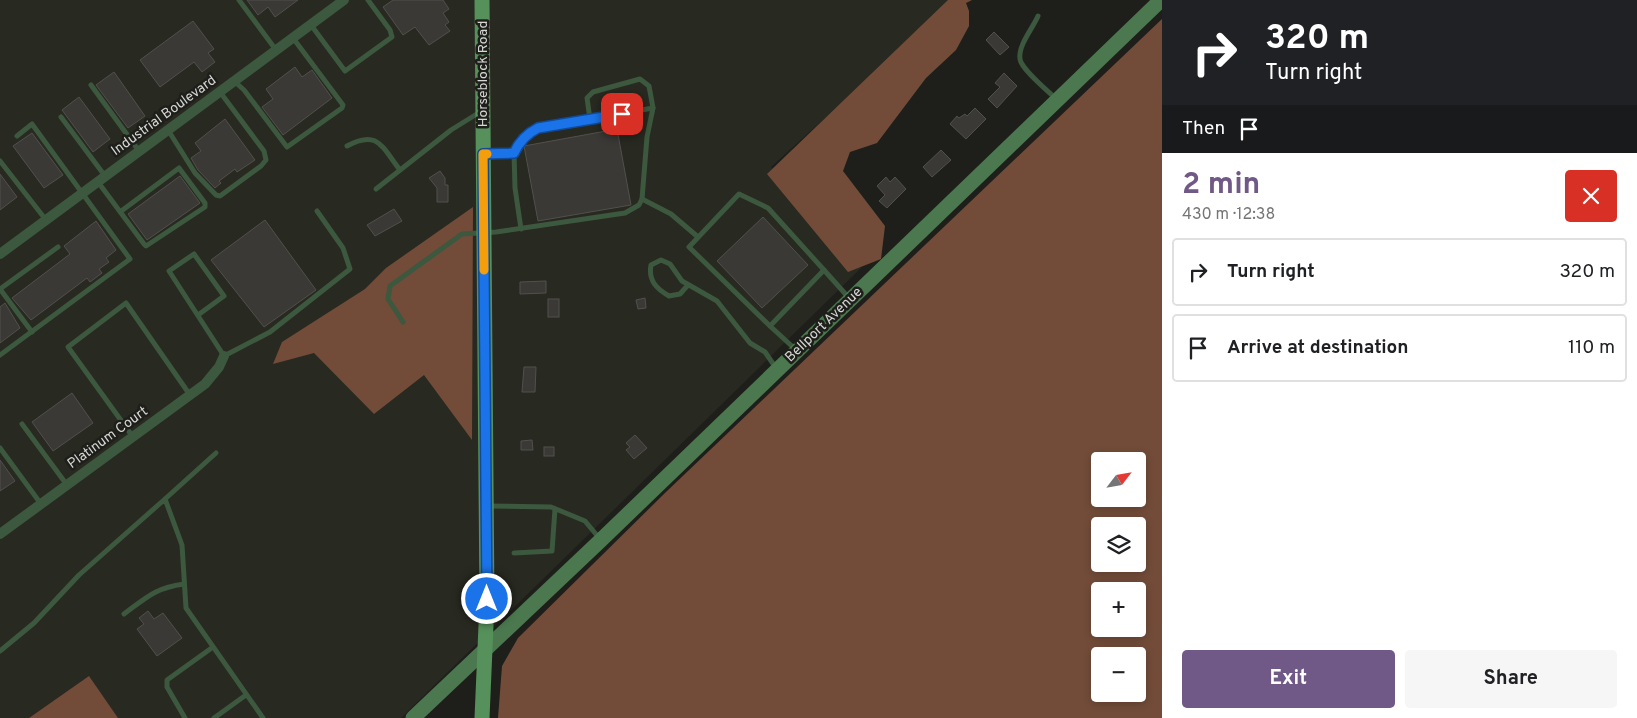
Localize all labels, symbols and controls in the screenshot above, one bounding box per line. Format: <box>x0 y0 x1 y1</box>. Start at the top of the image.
text: 320 m <box>1265 17 1369 61</box>
icon: right <box>1182 20 1247 85</box>
street label: Horseblock Road <box>475 21 492 127</box>
text: Turn right <box>1265 60 1362 87</box>
street label: Industrial Boulevard <box>108 72 220 160</box>
pin <box>601 93 643 135</box>
icon: arrive <box>608 100 636 128</box>
icon: arrive <box>1235 115 1263 143</box>
text: Then <box>1182 117 1225 141</box>
text: 2 min <box>1182 167 1260 204</box>
button: close <box>1565 170 1617 222</box>
text: 430 m · 12:38 <box>1182 205 1275 225</box>
icon: right <box>1184 258 1212 286</box>
text: Turn right <box>1227 260 1315 284</box>
text: 320 m <box>1560 260 1615 284</box>
street label: Bellport Avenue <box>782 284 866 366</box>
icon: arrive <box>1184 334 1212 362</box>
text: Arrive at destination <box>1227 336 1408 360</box>
text: 110 m <box>1568 336 1615 360</box>
street label: Platinum Court <box>65 403 151 473</box>
north arrow <box>1091 452 1146 508</box>
map controls <box>1091 452 1146 702</box>
button: layers <box>1091 517 1146 572</box>
position arrow <box>460 572 512 624</box>
button: + <box>1091 582 1146 637</box>
button: − <box>1091 647 1146 702</box>
button: Exit <box>1182 650 1395 708</box>
button: Share <box>1405 650 1617 708</box>

